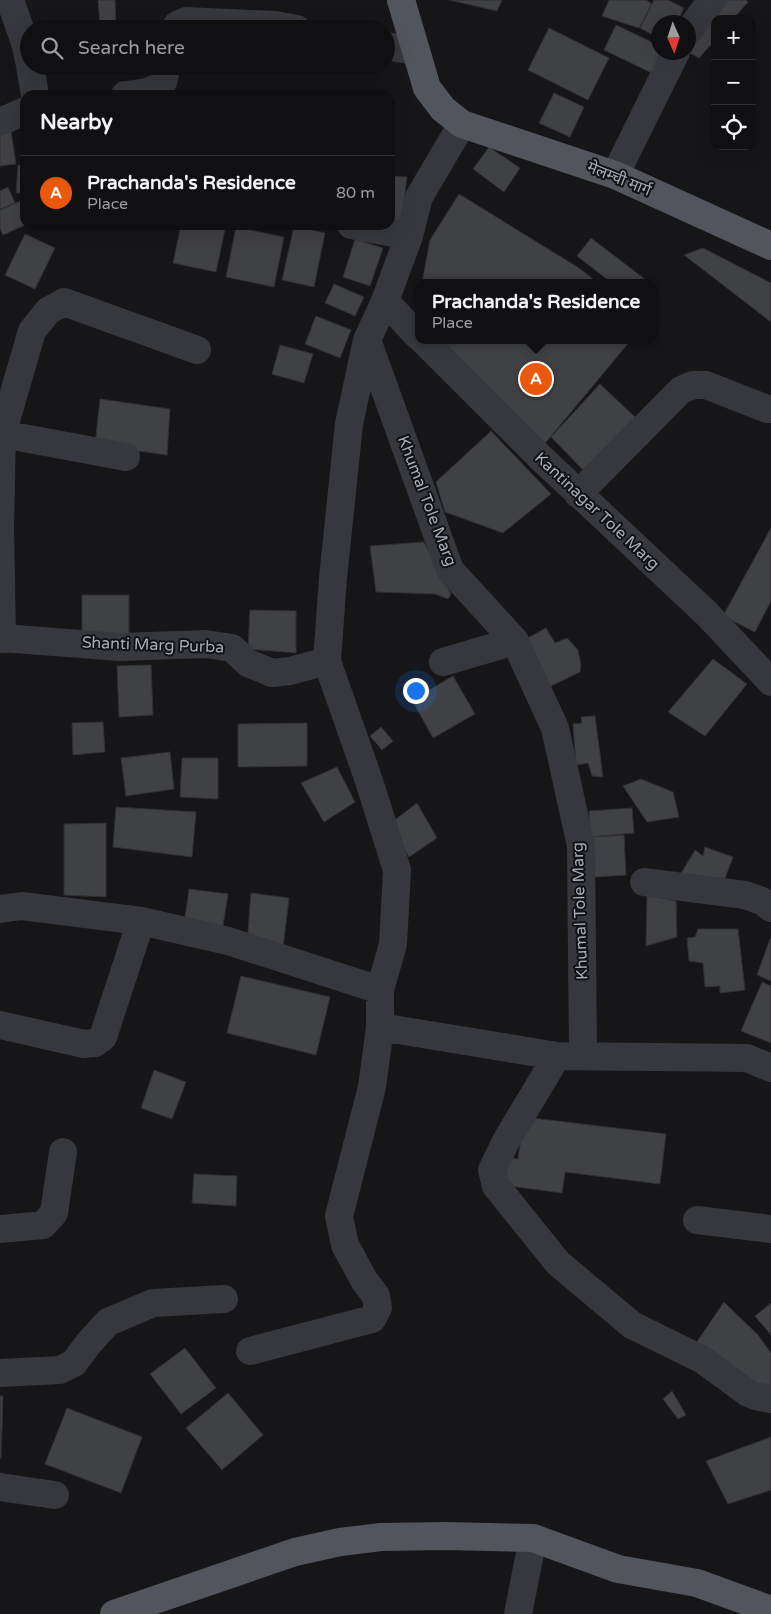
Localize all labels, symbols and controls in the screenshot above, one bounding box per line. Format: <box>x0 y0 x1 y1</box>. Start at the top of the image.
north arrow <box>651 15 696 60</box>
map controls <box>711 15 756 150</box>
button: + <box>711 15 756 60</box>
search box <box>20 20 395 75</box>
icon: search <box>38 34 66 62</box>
text: Search here <box>78 37 185 59</box>
button: − <box>711 60 756 105</box>
button: locate <box>711 105 756 150</box>
text: Nearby <box>40 110 113 135</box>
street label: मेलम्ची मार्ग <box>584 157 655 201</box>
text: Prachanda's Residence <box>87 172 296 194</box>
text: A <box>50 183 62 203</box>
text: 80 m <box>336 183 375 203</box>
text: Place <box>87 194 128 214</box>
popup <box>415 279 657 344</box>
text: Prachanda's Residence <box>432 291 640 313</box>
text: Place <box>432 313 473 333</box>
pin: A <box>520 360 552 398</box>
street label: Khumal Tole Marg <box>393 433 461 569</box>
street label: Kantinagar Tole Marg <box>530 448 664 574</box>
street label: Shanti Marg Purba <box>81 633 225 657</box>
your location <box>403 678 429 704</box>
street label: Khumal Tole Marg <box>568 842 592 980</box>

